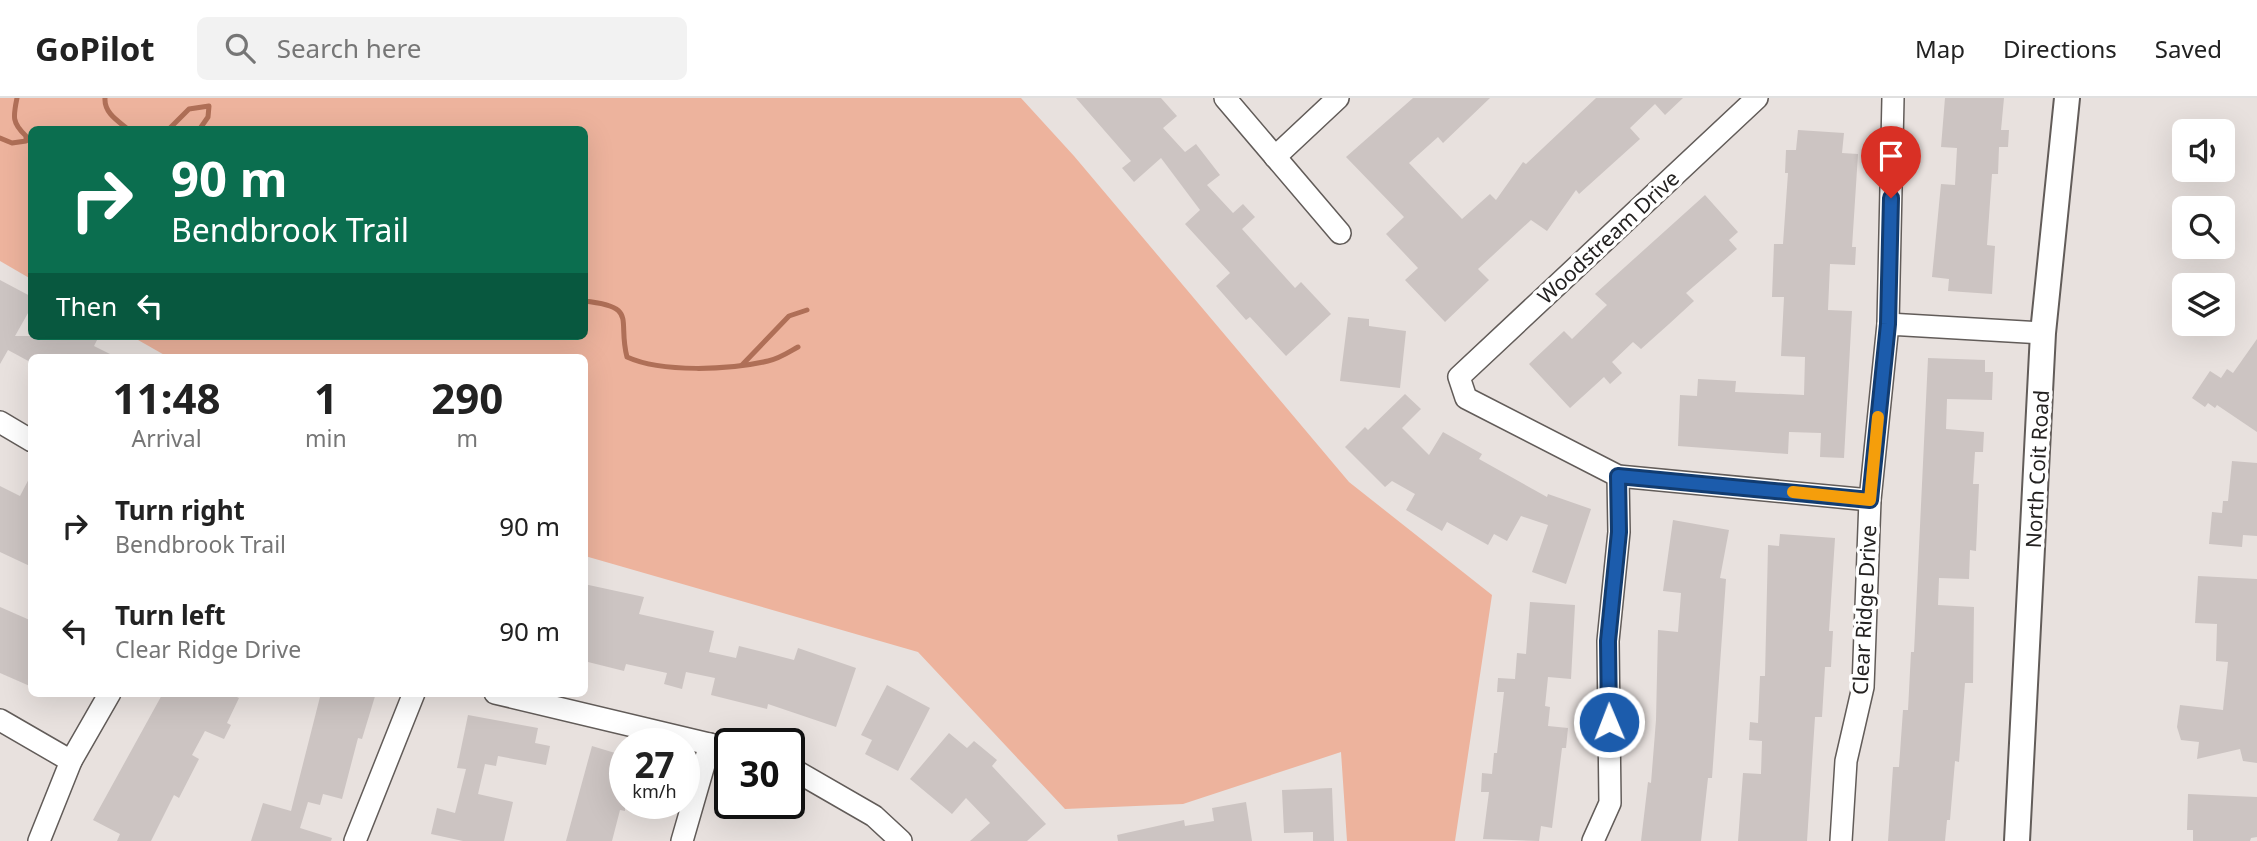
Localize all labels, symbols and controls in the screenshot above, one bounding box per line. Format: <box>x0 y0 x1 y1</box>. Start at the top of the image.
search box <box>197 17 687 80</box>
text: GoPilot <box>35 26 155 71</box>
icon: search <box>221 29 259 67</box>
text: Search here <box>277 30 421 66</box>
text: Map <box>1915 32 1965 65</box>
text: Directions <box>2003 32 2117 65</box>
text: Saved <box>2155 32 2222 65</box>
map controls <box>2172 119 2235 336</box>
button: sound <box>2172 119 2235 182</box>
pin <box>1861 126 1921 198</box>
icon: arrive <box>1872 137 1910 175</box>
text: 90 m <box>171 145 288 211</box>
icon: right <box>56 154 147 245</box>
street label: Woodstream Drive <box>1531 164 1685 310</box>
button: search <box>2172 196 2235 259</box>
text: Bendbrook Trail <box>171 208 409 251</box>
button: layers <box>2172 273 2235 336</box>
icon: left <box>131 287 169 325</box>
text: Then <box>56 288 117 324</box>
text: 11:48 <box>113 369 220 426</box>
text: 1 <box>314 369 338 426</box>
text: 290 <box>431 369 503 426</box>
street label: North Coit Road <box>2019 389 2055 549</box>
text: Arrival <box>131 422 202 454</box>
text: min <box>305 422 347 454</box>
text: m <box>457 422 478 454</box>
text: Turn right <box>115 492 245 528</box>
icon: right <box>56 507 94 545</box>
text: 90 m <box>499 508 560 544</box>
street label: Clear Ridge Drive <box>1846 524 1882 696</box>
text: Bendbrook Trail <box>115 528 286 560</box>
text: Turn left <box>115 597 226 633</box>
icon: left <box>56 612 94 650</box>
text: 90 m <box>499 613 560 649</box>
text: Clear Ridge Drive <box>115 633 301 665</box>
position arrow <box>1572 685 1646 759</box>
speed limit sign: 30 <box>714 728 805 819</box>
text: 27 <box>634 741 675 788</box>
text: km/h <box>632 779 677 803</box>

